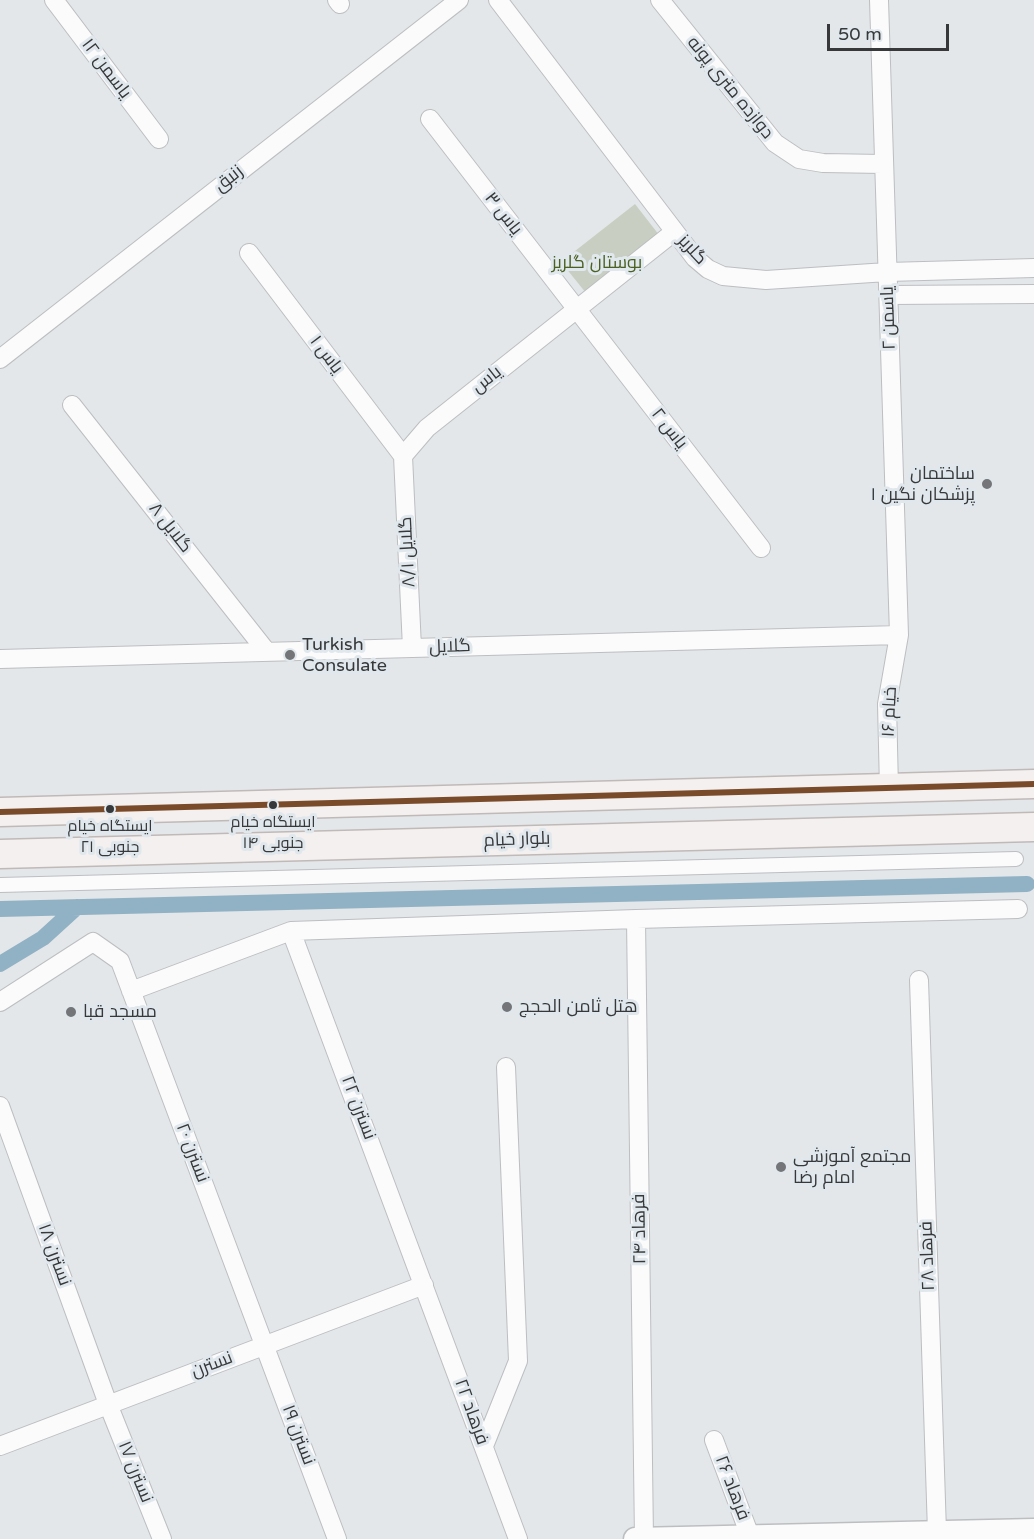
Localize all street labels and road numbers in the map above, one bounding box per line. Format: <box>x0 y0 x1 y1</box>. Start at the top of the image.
street label: دوازده متری پونه <box>682 32 778 144</box>
street label: یاسمن ۱۲ <box>76 35 136 103</box>
street label: زنبق <box>210 161 248 197</box>
street label: یاس ۳ <box>479 188 527 240</box>
street label: گلریز <box>673 230 711 270</box>
street label: یاسمن ۲ <box>877 286 901 350</box>
street label: یاس ۱ <box>305 332 347 378</box>
street label: یاس <box>468 362 506 398</box>
street label: یاس ۲ <box>646 404 692 454</box>
street label: گلایل ۸ <box>144 499 196 557</box>
street label: گلایل ۸/۱ <box>395 516 421 588</box>
street label: گلایل <box>429 635 471 659</box>
street label: خیام ۱۶ <box>878 686 902 738</box>
street label: بلوار خیام <box>483 828 551 852</box>
street label: نسترن ۲۲ <box>336 1073 380 1143</box>
street label: نسترن ۲۰ <box>171 1120 213 1186</box>
street label: فرهاد ۲۴ <box>629 1193 651 1265</box>
street label: نسترن ۱۸ <box>33 1221 75 1289</box>
street label: فرهاد ۲۸ <box>916 1221 940 1291</box>
street label: نسترن <box>188 1347 236 1383</box>
street label: فرهاد ۲۲ <box>449 1376 493 1448</box>
street label: نسترن ۱۹ <box>277 1402 319 1468</box>
street label: نسترن ۱۷ <box>113 1438 157 1506</box>
street label: فرهاد ۲۶ <box>710 1453 754 1523</box>

